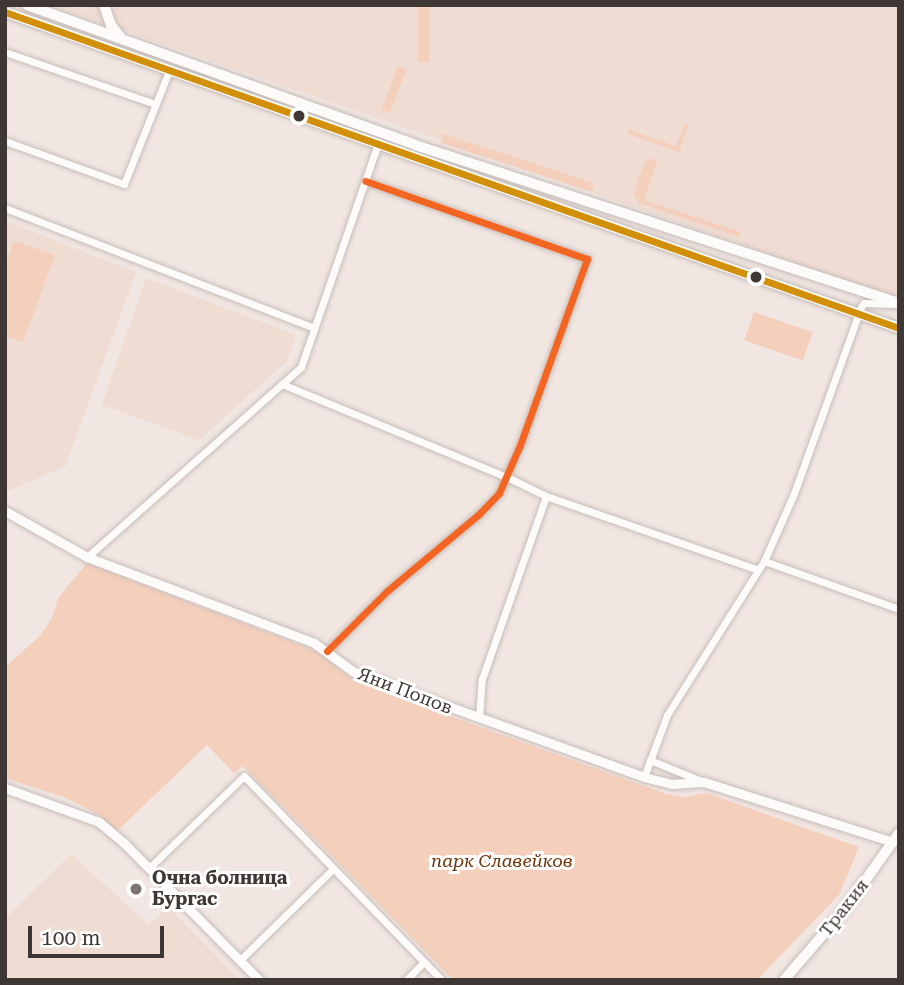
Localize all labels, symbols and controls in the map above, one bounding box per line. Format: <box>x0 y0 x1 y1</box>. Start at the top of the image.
unlabelled marker <box>292 109 306 123</box>
unlabelled marker <box>749 270 763 284</box>
street label: Яни Попов <box>355 663 455 719</box>
park label: парк Славейков <box>431 850 573 872</box>
place label: Oчна болница Бургас <box>152 868 287 910</box>
street label: Тракия <box>815 875 873 941</box>
marker: Oчна болница Бургас <box>126 879 146 899</box>
scale bar <box>32 912 168 956</box>
text: 100 m <box>41 926 101 950</box>

